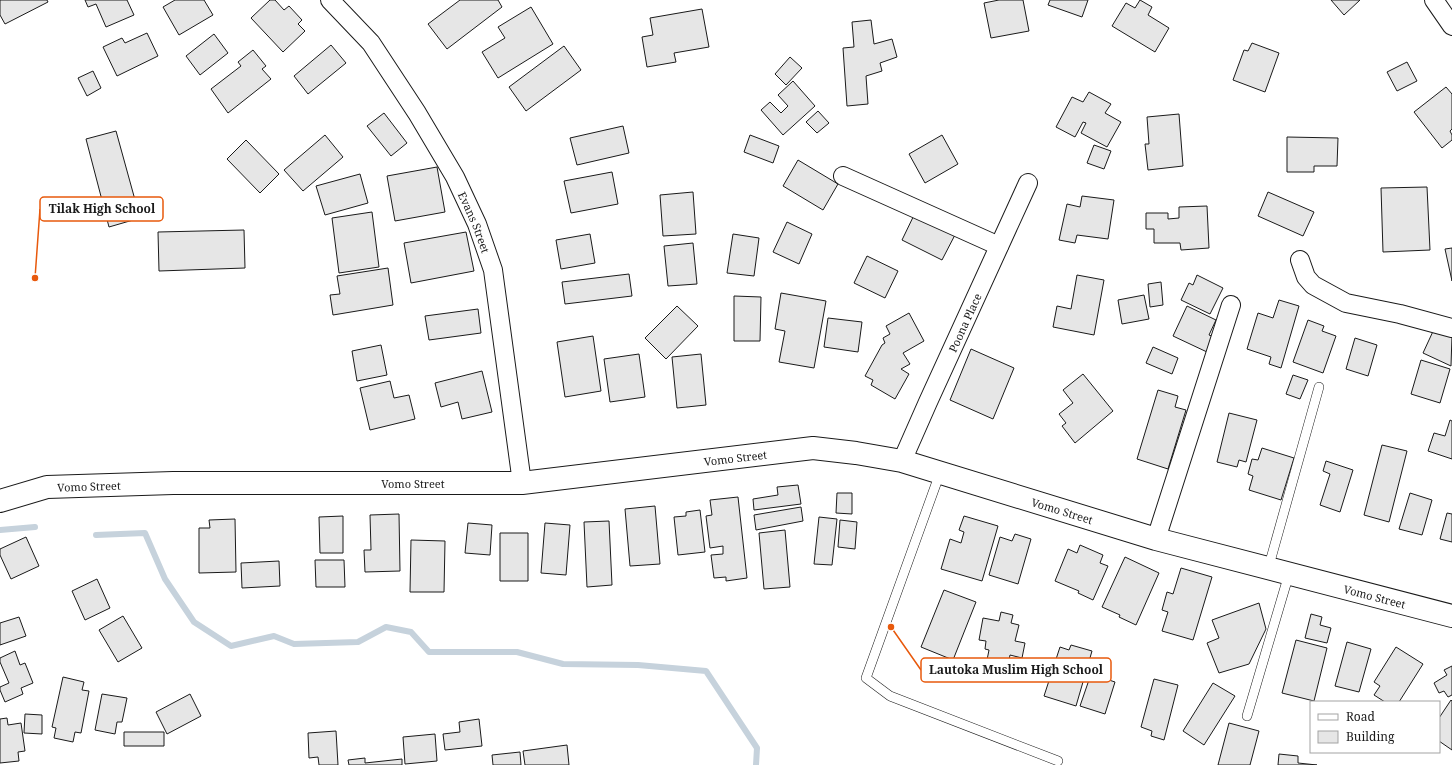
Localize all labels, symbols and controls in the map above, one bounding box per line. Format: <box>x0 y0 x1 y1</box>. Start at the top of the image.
street label: Evans Street <box>455 189 494 255</box>
callout: Tilak High School <box>40 197 163 221</box>
text: Tilak High School <box>49 200 156 217</box>
street label: Poona Place <box>944 290 984 354</box>
street label: Vomo Street <box>703 446 768 469</box>
street label: Vomo Street <box>381 476 445 491</box>
street label: Vomo Street <box>57 477 121 494</box>
street label: Vomo Street <box>1030 494 1095 527</box>
street label: Vomo Street <box>1342 581 1408 611</box>
callout: Lautoka Muslim High School <box>921 658 1111 682</box>
text: Lautoka Muslim High School <box>929 661 1104 678</box>
legend <box>1310 701 1440 753</box>
text: Road <box>1346 708 1376 725</box>
text: Building <box>1346 728 1395 745</box>

